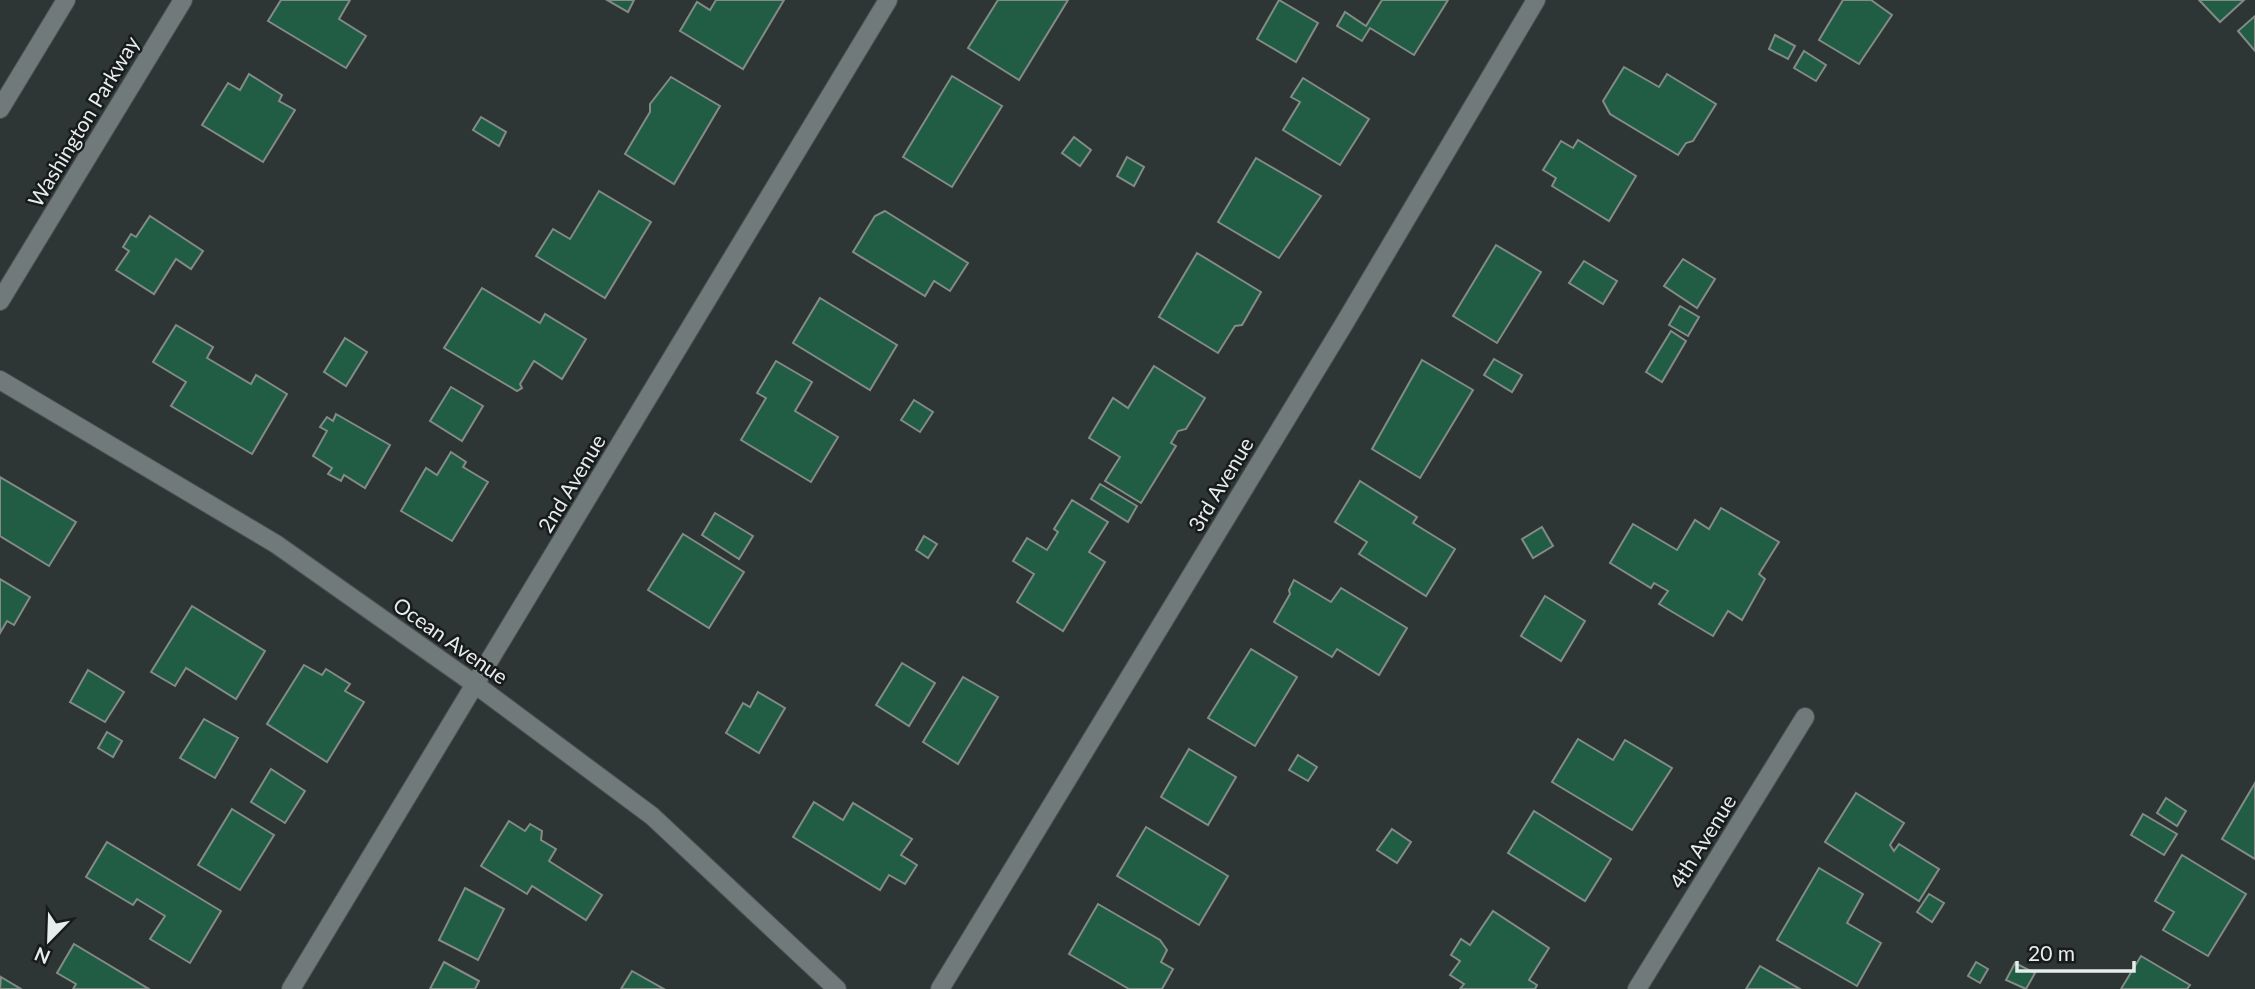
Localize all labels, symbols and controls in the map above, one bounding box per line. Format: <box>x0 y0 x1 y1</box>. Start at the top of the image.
street label: Washington Parkway <box>22 31 144 211</box>
street label: 2nd Avenue <box>532 429 610 537</box>
street label: 3rd Avenue <box>1182 432 1258 536</box>
street label: Ocean Avenue <box>389 591 513 689</box>
street label: 4th Avenue <box>1663 790 1741 892</box>
north arrow <box>14 905 84 975</box>
scale bar <box>2017 930 2134 974</box>
text: 20 m <box>2028 940 2075 965</box>
text: N <box>31 943 53 970</box>

